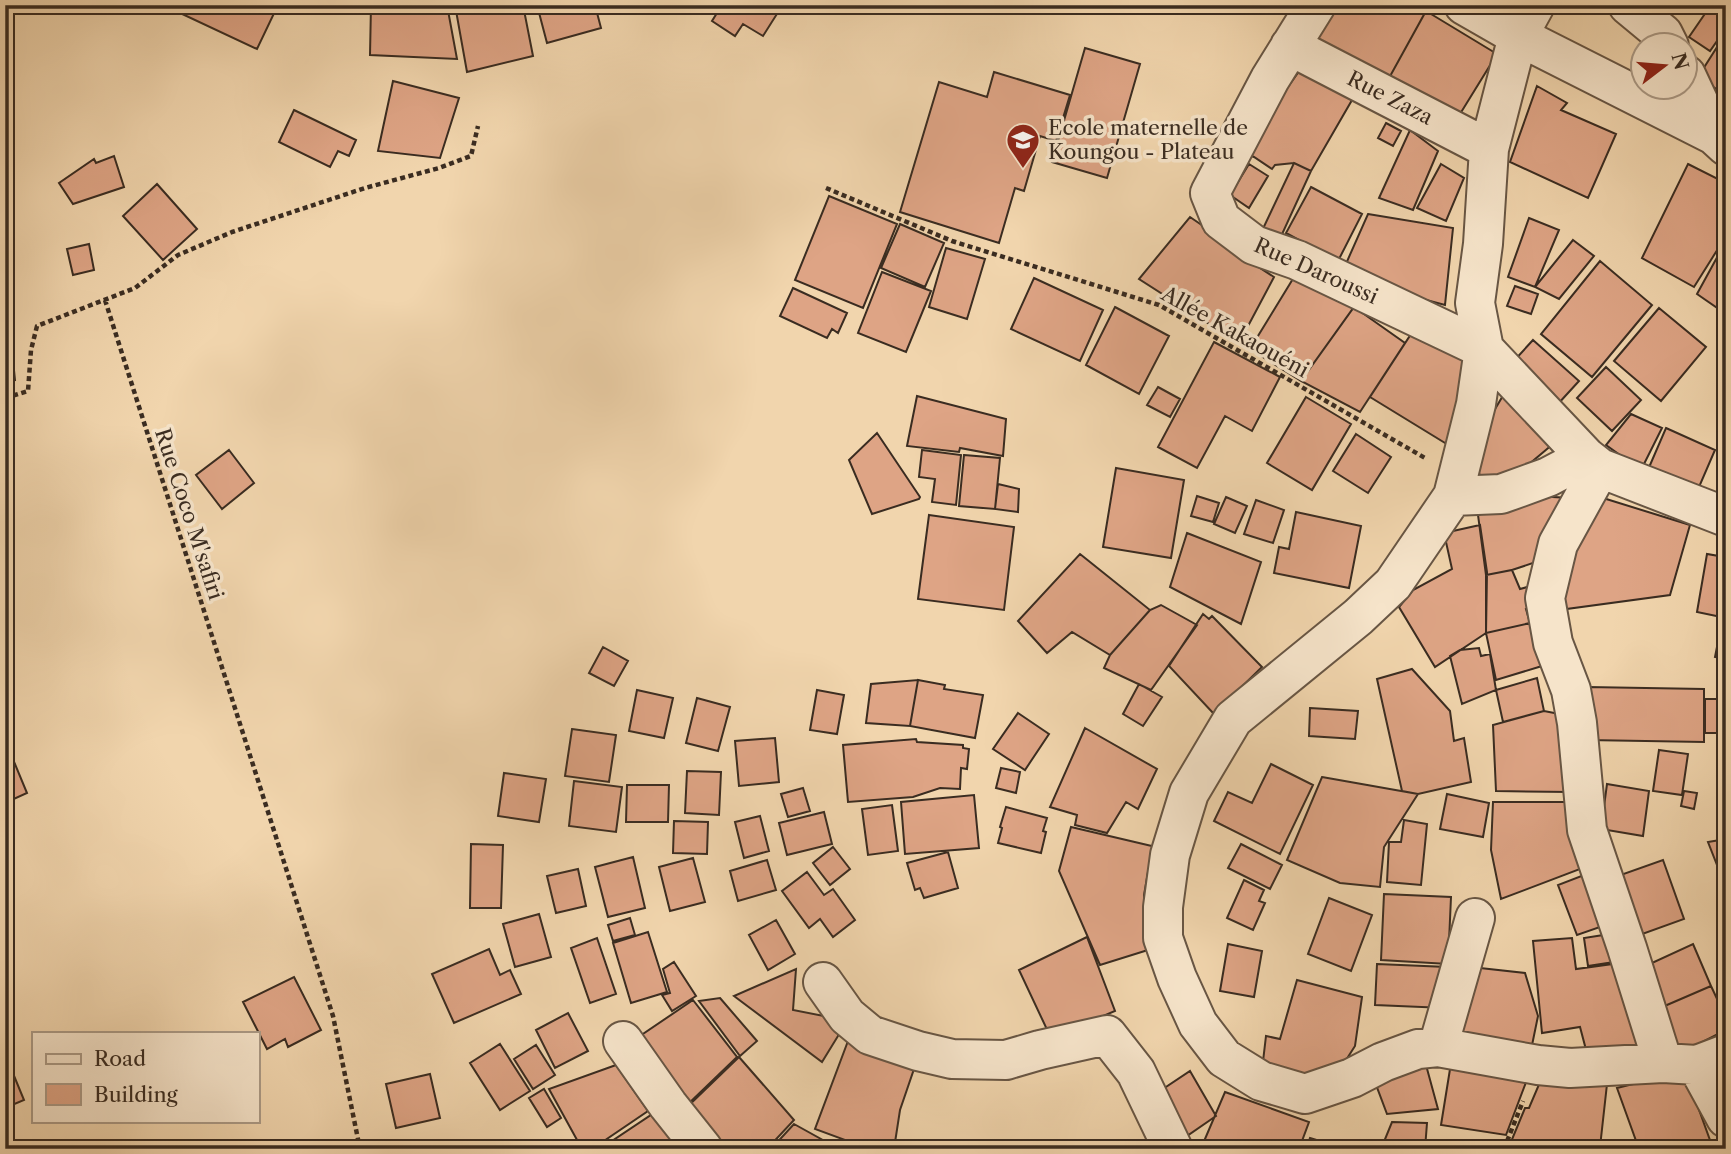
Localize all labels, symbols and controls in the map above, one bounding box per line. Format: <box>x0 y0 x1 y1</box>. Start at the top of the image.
north arrow <box>1630 32 1700 102</box>
text: N <box>1667 50 1693 73</box>
street label: Rue Zaza <box>1343 65 1438 130</box>
place label: Ecole maternelle de Koungou - Plateau <box>1048 115 1248 164</box>
school or university icon: Ecole maternelle de Koungou - Plateau <box>1004 121 1042 170</box>
street label: Rue Daroussi <box>1250 232 1382 309</box>
street label: Allée Kakaouéni <box>1156 280 1313 382</box>
street label: Rue Coco M'safiri <box>150 425 229 603</box>
legend <box>32 1032 259 1122</box>
text: Road <box>94 1046 146 1071</box>
text: Building <box>94 1082 179 1107</box>

